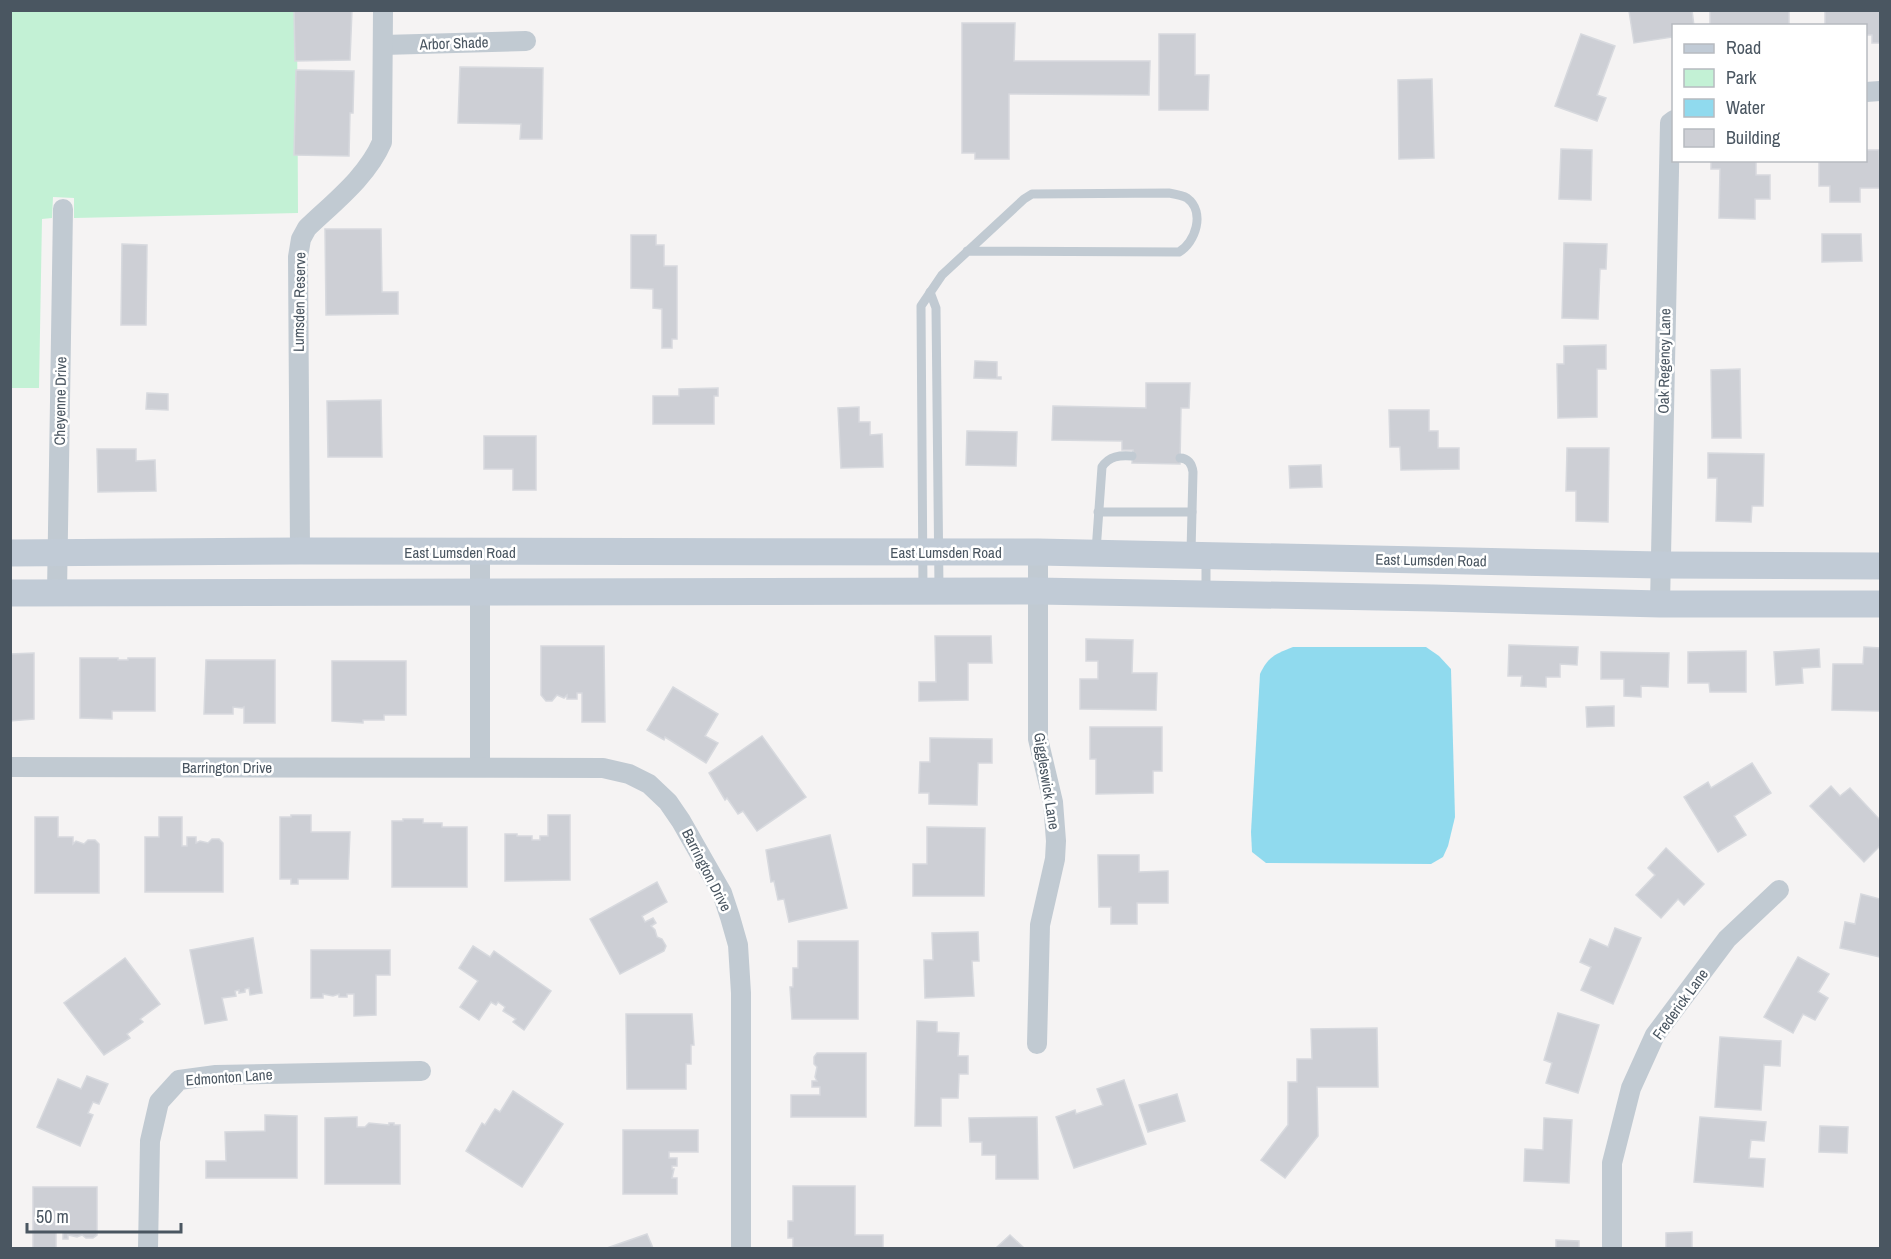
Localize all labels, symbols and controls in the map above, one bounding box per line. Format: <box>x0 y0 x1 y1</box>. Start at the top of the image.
legend <box>1672 24 1867 162</box>
street label: Arbor Shade <box>418 31 489 55</box>
text: Road <box>1726 35 1761 60</box>
text: Park <box>1726 65 1757 90</box>
text: Water <box>1726 95 1765 120</box>
text: Building <box>1726 125 1781 150</box>
street label: Lumsden Reserve <box>288 252 310 352</box>
street label: Oak Regency Lane <box>1653 308 1675 414</box>
street label: Cheyenne Drive <box>49 356 71 446</box>
street label: East Lumsden Road <box>404 542 516 563</box>
street label: East Lumsden Road <box>890 542 1002 563</box>
street label: East Lumsden Road <box>1375 549 1487 571</box>
street label: Giggleswick Lane <box>1029 731 1065 831</box>
street label: Barrington Drive <box>182 757 272 778</box>
street label: Barrington Drive <box>677 825 737 915</box>
street label: Frederick Lane <box>1647 964 1713 1044</box>
street label: Edmonton Lane <box>185 1063 273 1091</box>
scale bar <box>27 1196 182 1234</box>
text: 50 m <box>36 1204 69 1229</box>

